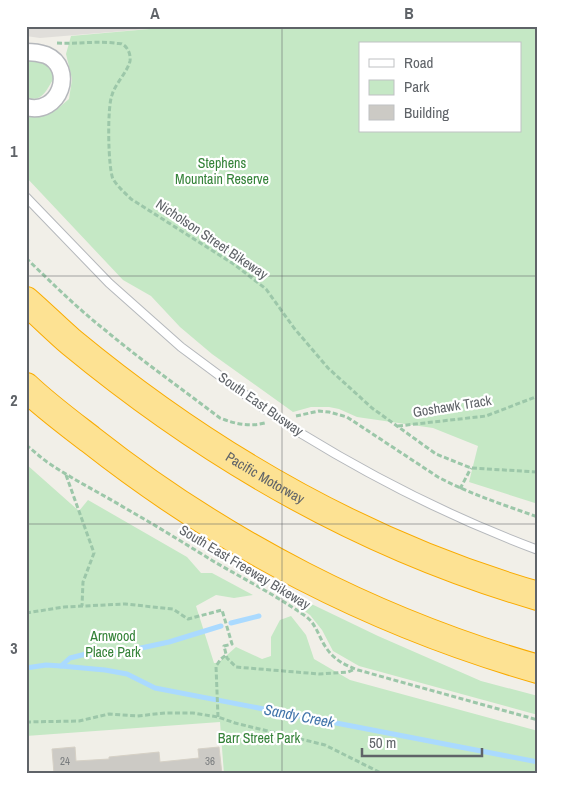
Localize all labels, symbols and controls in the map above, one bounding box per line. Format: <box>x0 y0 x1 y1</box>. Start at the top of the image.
text: A <box>150 2 160 24</box>
text: B <box>404 2 414 24</box>
legend <box>359 42 522 132</box>
text: Road <box>404 52 433 73</box>
text: Park <box>404 76 430 97</box>
text: Building <box>404 102 449 123</box>
text: 1 <box>10 140 18 162</box>
park label: Stephens Mountain Reserve <box>175 154 269 188</box>
street label: Nicholson Street Bikeway <box>152 195 272 283</box>
street label: South East Busway <box>215 368 307 440</box>
text: 2 <box>10 389 18 411</box>
street label: Goshawk Track <box>412 391 493 421</box>
street label: Pacific Motorway <box>222 448 308 508</box>
street label: South East Freeway Bikeway <box>176 521 314 613</box>
park label: Arnwood Place Park <box>85 627 141 661</box>
text: 3 <box>10 637 18 659</box>
water label: Sandy Creek <box>262 698 337 733</box>
scale bar <box>362 725 482 757</box>
park label: Barr Street Park <box>218 729 300 747</box>
text: 50 m <box>369 732 396 753</box>
house number: 24 <box>60 754 70 768</box>
house number: 36 <box>205 754 215 768</box>

